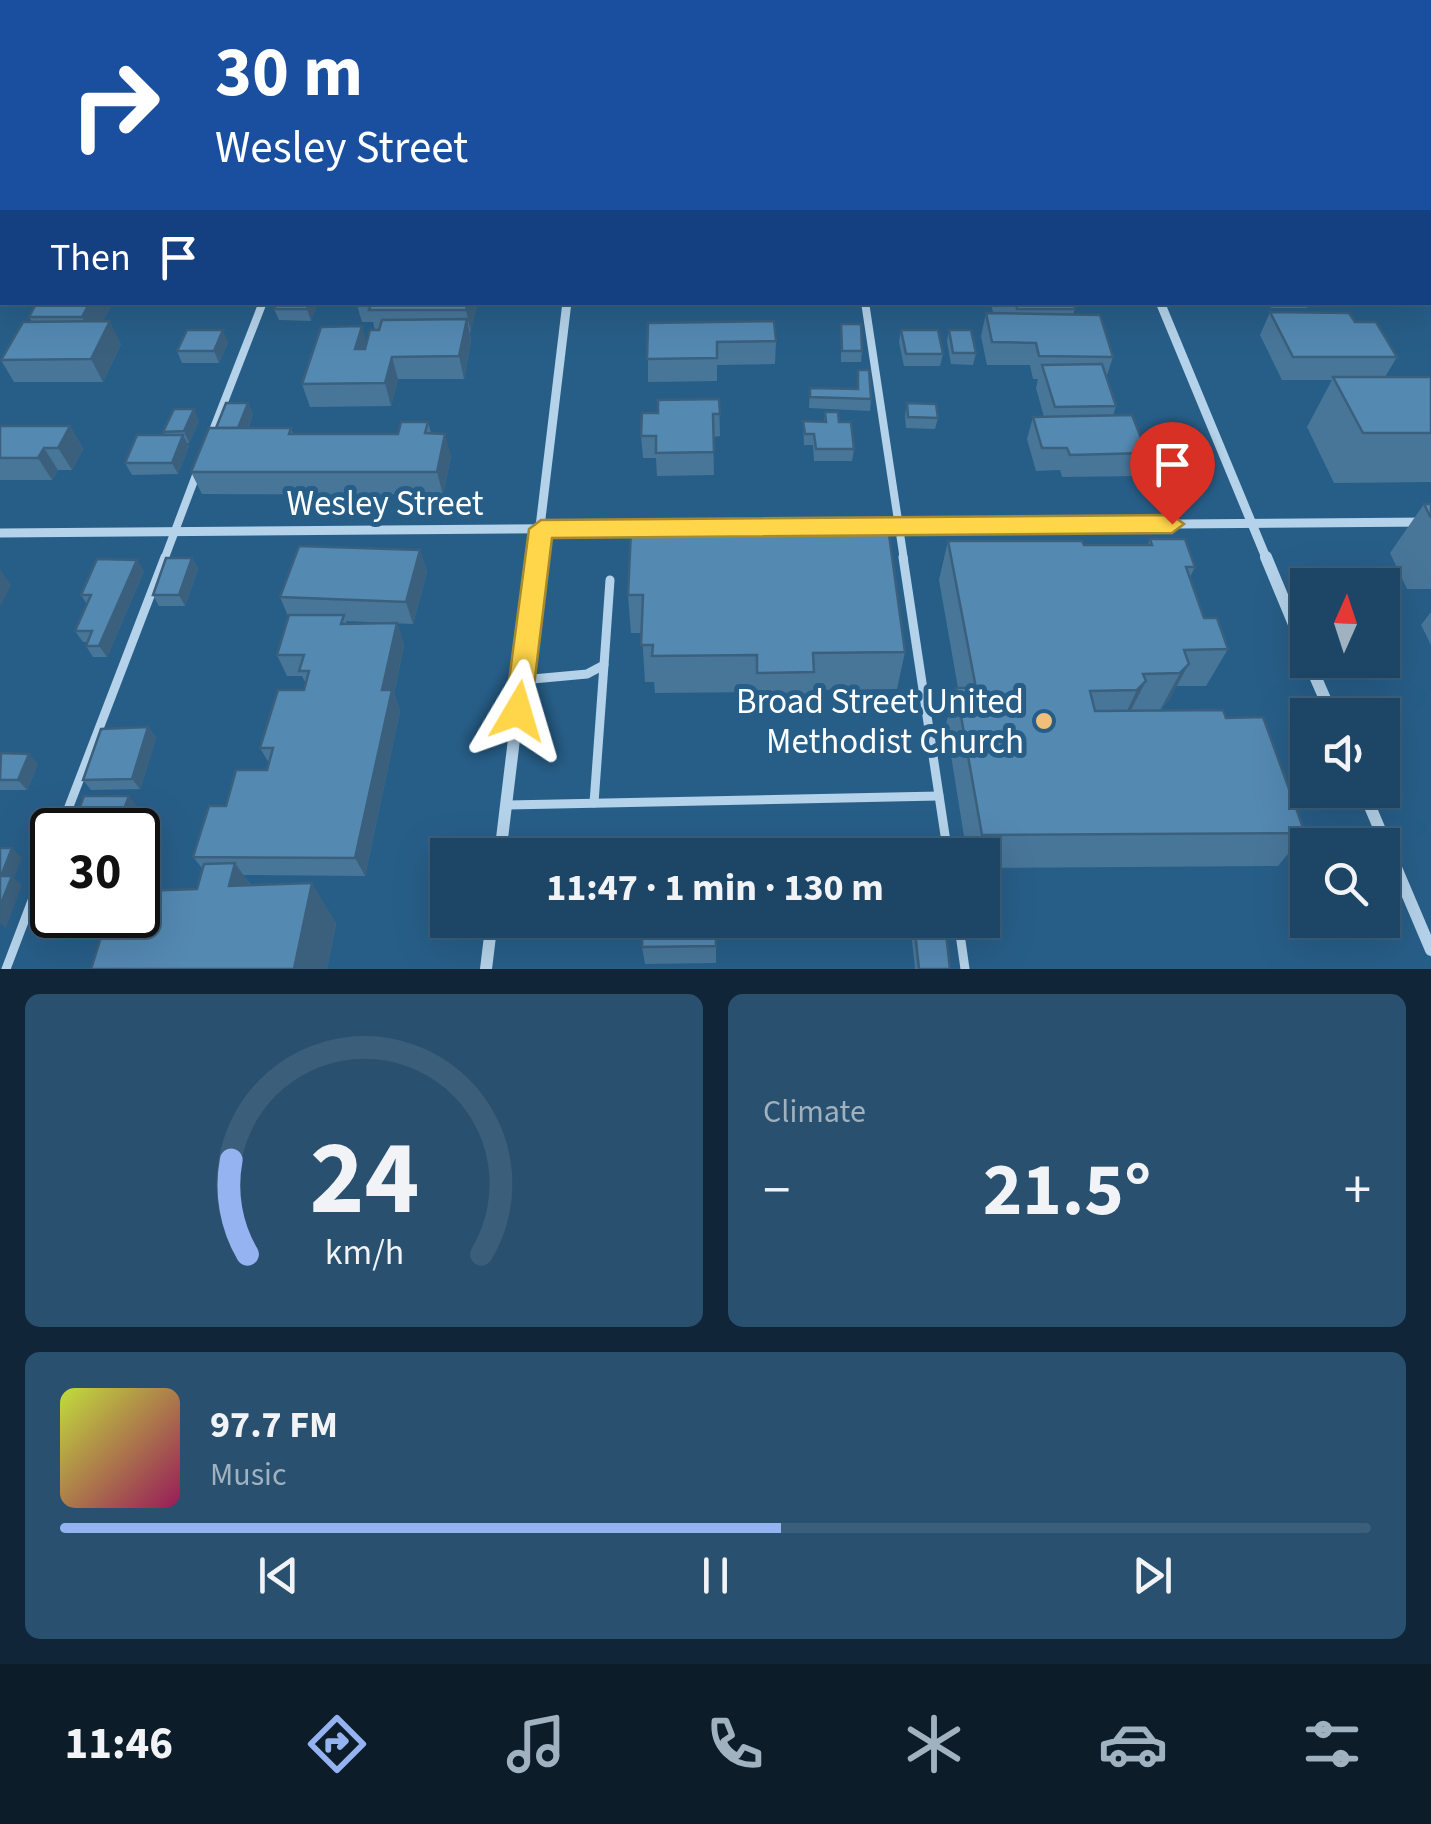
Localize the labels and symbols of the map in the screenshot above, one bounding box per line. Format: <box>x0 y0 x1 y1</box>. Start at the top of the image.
pin <box>1130 422 1215 525</box>
street label: Wesley Street <box>286 479 484 529</box>
north arrow <box>1290 568 1400 678</box>
position arrow <box>466 659 570 763</box>
place label: Broad Street United Methodist Church <box>736 677 1024 767</box>
marker: Broad Street United Methodist Church <box>1033 710 1055 732</box>
speed limit sign: 30 <box>30 808 160 938</box>

